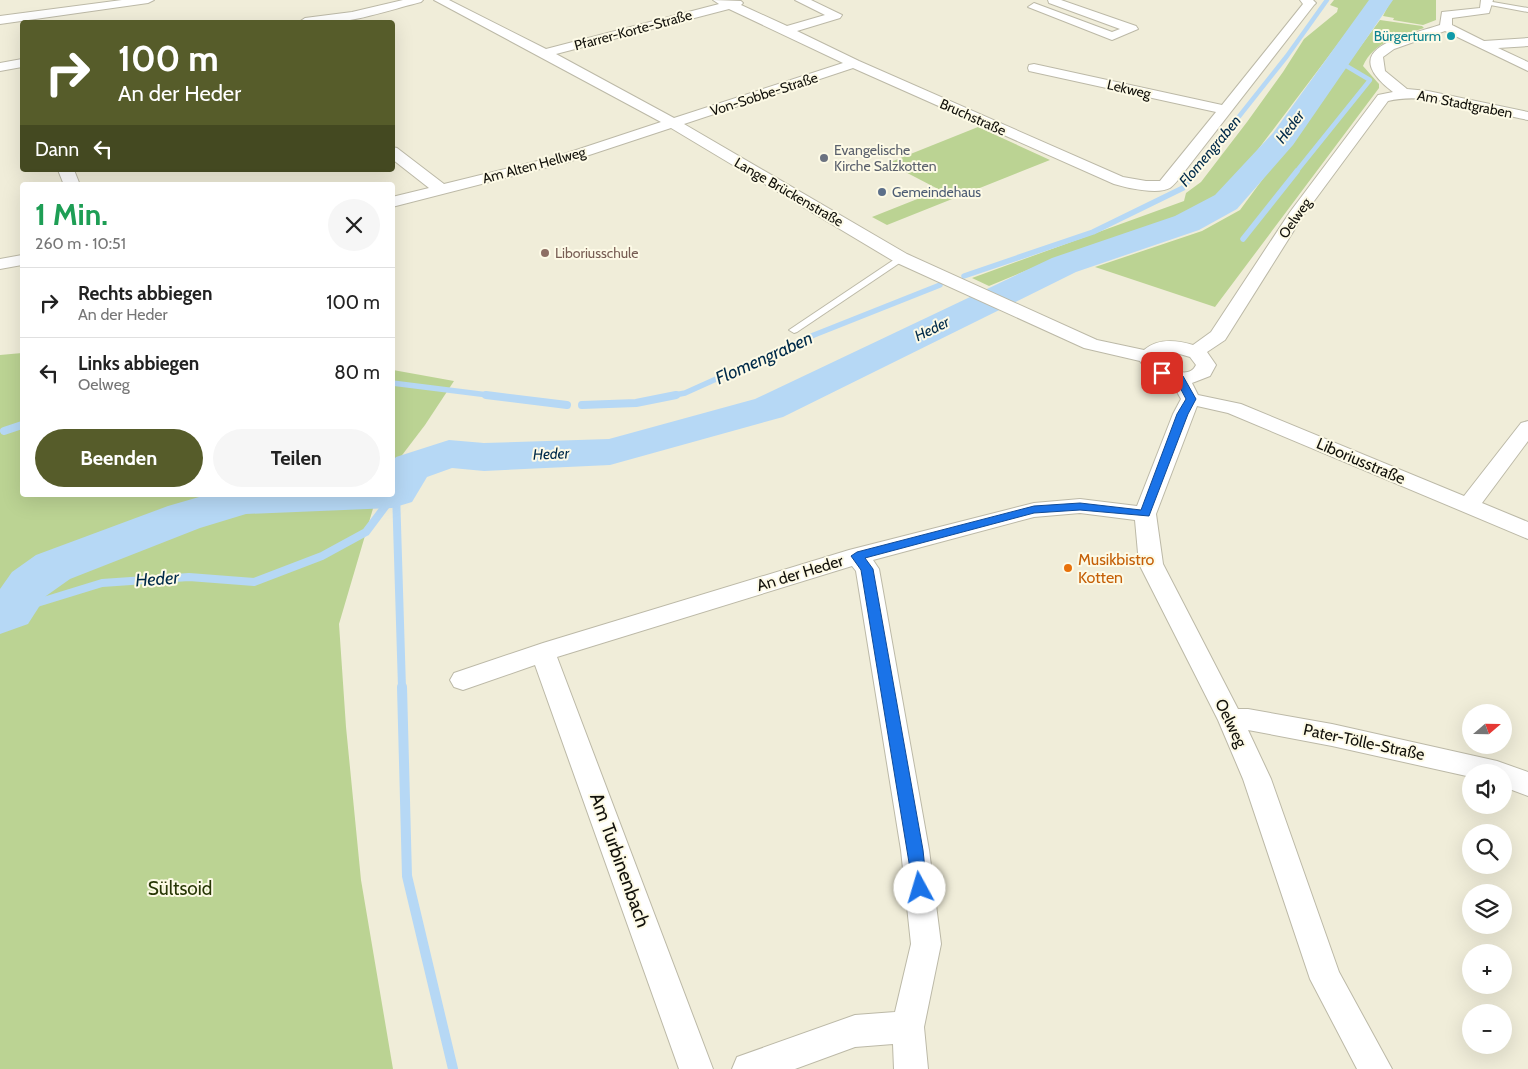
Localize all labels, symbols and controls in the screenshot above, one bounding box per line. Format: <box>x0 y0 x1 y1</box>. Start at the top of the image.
street label: Pfarrer-Korte-Straße <box>572 6 694 54</box>
place label: Bürgerturm <box>1374 27 1441 45</box>
marker: Bürgerturm <box>1445 30 1457 42</box>
text: 100 m <box>118 37 219 80</box>
icon: right <box>35 40 100 105</box>
street label: Von-Sobbe-Straße <box>708 68 820 120</box>
street label: Lekweg <box>1105 75 1154 103</box>
text: An der Heder <box>118 80 241 107</box>
street label: Am Stadtgraben <box>1416 86 1514 122</box>
street label: Bruchstraße <box>937 94 1009 140</box>
water label: Heder <box>1272 106 1309 147</box>
water label: Flomengraben <box>1175 112 1245 190</box>
icon: left <box>89 135 117 163</box>
text: Dann <box>35 138 79 161</box>
place label: Evangelische Kirche Salzkotten <box>834 141 937 175</box>
street label: Am Alten Hellweg <box>480 142 589 187</box>
marker: Evangelische Kirche Salzkotten <box>818 152 830 164</box>
street label: Lange Brückenstraße <box>731 153 847 231</box>
place label: Gemeindehaus <box>892 183 981 201</box>
marker: Gemeindehaus <box>876 186 888 198</box>
street label: Oelweg <box>1275 193 1316 242</box>
text: 1 Min. <box>35 196 108 233</box>
button: close <box>328 199 380 251</box>
text: 260 m · 10:51 <box>35 234 126 253</box>
place label: Liboriusschule <box>555 244 638 262</box>
marker: Liboriusschule <box>539 247 551 259</box>
text: Rechts abbiegen <box>78 282 212 305</box>
icon: right <box>35 289 63 317</box>
text: 100 m <box>326 291 380 314</box>
text: An der Heder <box>78 305 168 324</box>
water label: Heder <box>912 312 954 345</box>
water label: Flomengraben <box>712 327 816 389</box>
text: Links abbiegen <box>78 352 199 375</box>
pin <box>1141 352 1183 394</box>
icon: left <box>35 359 63 387</box>
icon: arrive <box>1148 359 1176 387</box>
text: 80 m <box>334 361 380 384</box>
text: Oelweg <box>78 375 130 394</box>
button: Beenden <box>35 429 203 487</box>
button: Teilen <box>213 429 380 487</box>
street label: Liboriusstraße <box>1314 434 1408 488</box>
water label: Heder <box>533 444 571 464</box>
place label: Musikbistro Kotten <box>1078 550 1155 587</box>
street label: An der Heder <box>754 551 846 595</box>
marker: Musikbistro Kotten <box>1062 562 1074 574</box>
water label: Heder <box>135 566 181 591</box>
street label: Oelweg <box>1211 696 1251 751</box>
north arrow <box>1462 704 1512 754</box>
map controls <box>1462 704 1512 1054</box>
street label: Pater-Tölle-Straße <box>1302 720 1426 764</box>
button: sound <box>1462 764 1512 814</box>
street label: Am Turbinenbach <box>585 790 655 930</box>
button: search <box>1462 824 1512 874</box>
position arrow <box>893 861 945 913</box>
park label: Sültsoid <box>148 877 212 900</box>
button: layers <box>1462 884 1512 934</box>
button: + <box>1462 944 1512 994</box>
button: − <box>1462 1004 1512 1054</box>

